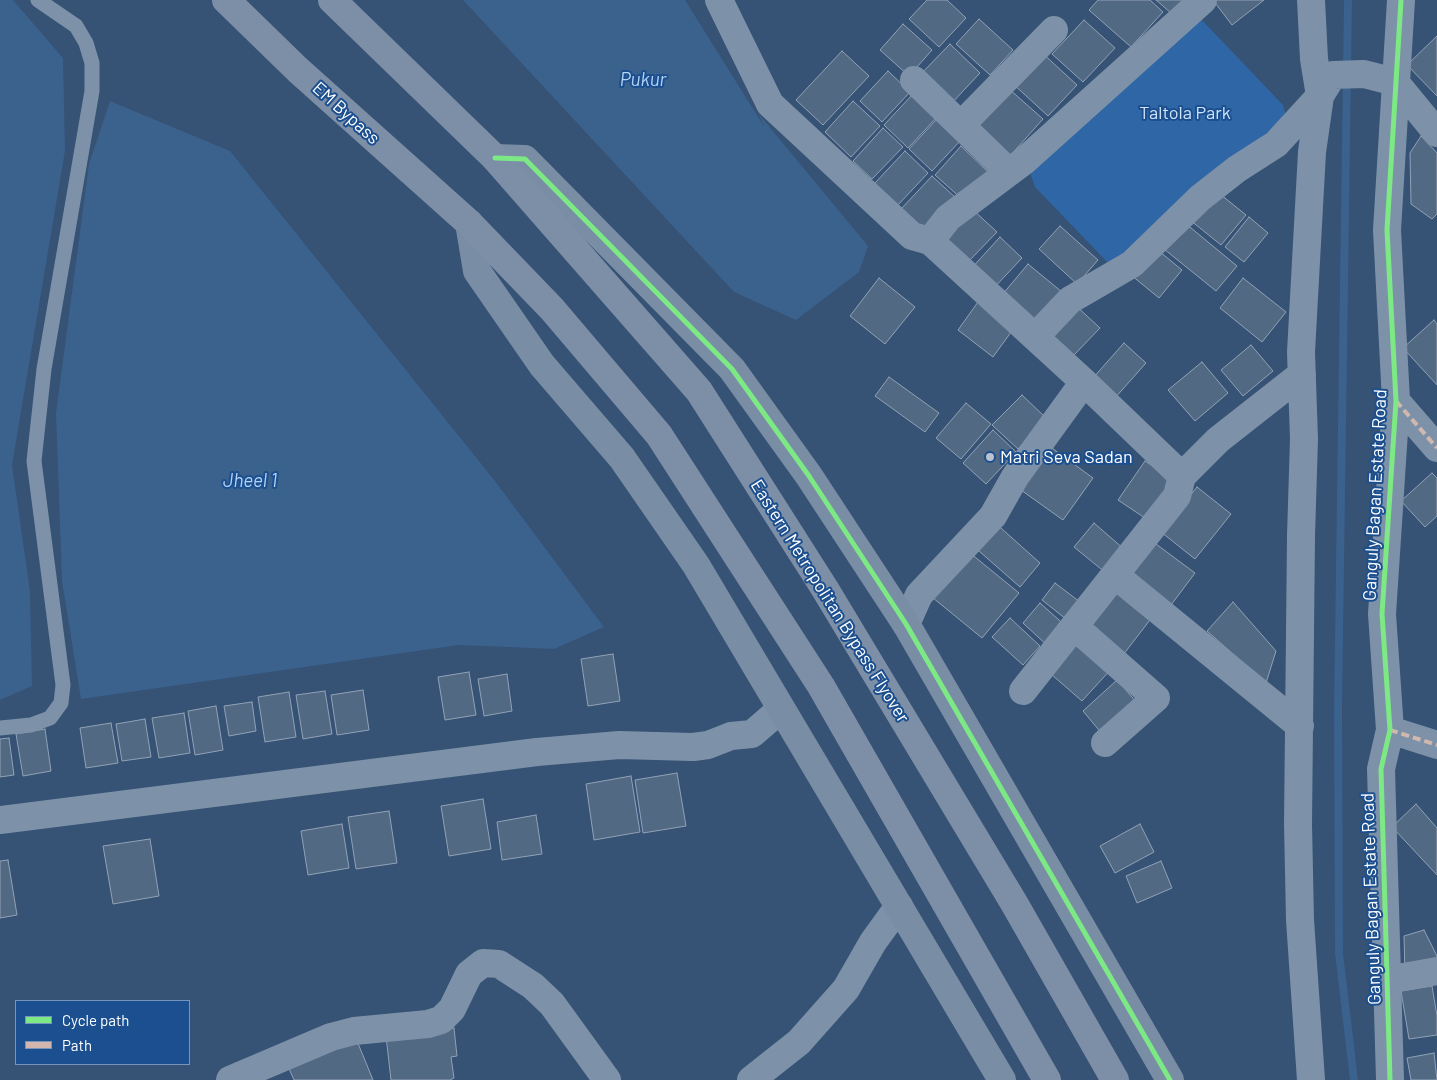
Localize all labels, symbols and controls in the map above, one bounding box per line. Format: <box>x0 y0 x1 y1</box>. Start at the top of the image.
water label: Pukur <box>620 69 666 91</box>
street label: EM Bypass <box>308 77 384 149</box>
park label: Taltola Park <box>1139 102 1231 124</box>
street label: Ganguly Bagan Estate Road <box>1359 389 1391 601</box>
place label: Matri Seva Sadan <box>1000 446 1133 468</box>
marker: Matri Seva Sadan <box>984 451 996 463</box>
water label: Jheel 1 <box>223 470 277 492</box>
street label: Eastern Metropolitan Bypass Flyover <box>746 476 914 726</box>
street label: Ganguly Bagan Estate Road <box>1357 793 1385 1005</box>
legend <box>15 1000 190 1065</box>
text: Cycle path <box>62 1011 129 1029</box>
text: Path <box>62 1036 92 1054</box>

